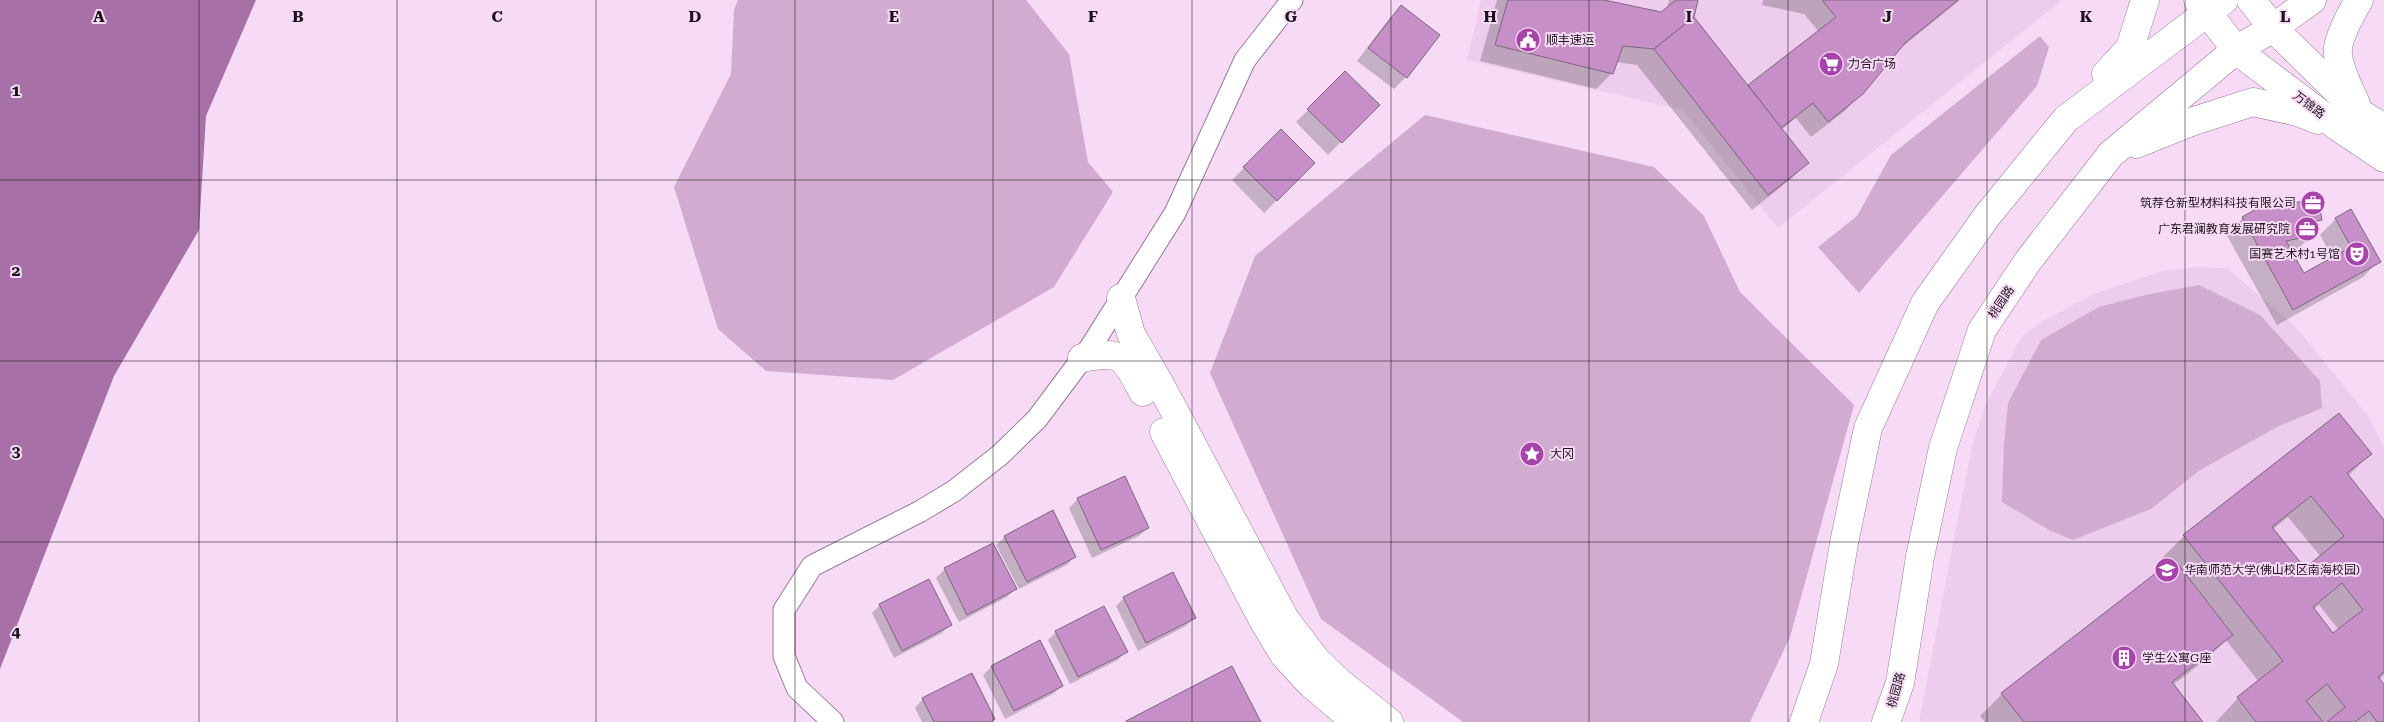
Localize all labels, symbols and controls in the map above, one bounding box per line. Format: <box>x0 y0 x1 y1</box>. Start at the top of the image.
text: A <box>93 7 105 26</box>
text: B <box>292 7 304 26</box>
text: C <box>491 7 503 26</box>
text: D <box>689 7 702 26</box>
text: E <box>889 7 899 26</box>
text: F <box>1088 7 1098 26</box>
text: G <box>1285 7 1298 26</box>
text: H <box>1483 7 1497 26</box>
text: I <box>1686 7 1692 26</box>
text: J <box>1882 7 1892 26</box>
text: K <box>2080 7 2093 26</box>
text: L <box>2280 7 2290 26</box>
public building icon: 顺丰速运 <box>1515 27 1541 53</box>
place label: 顺丰速运 <box>1546 33 1594 47</box>
supermarket icon: 力合广场 <box>1818 51 1844 77</box>
place label: 力合广场 <box>1848 57 1896 71</box>
text: 1 <box>12 81 21 100</box>
street label: 万锦路 <box>2290 89 2328 121</box>
office icon: 筑荐仓新型材料科技有限公司 <box>2300 190 2326 216</box>
place label: 筑荐仓新型材料科技有限公司 <box>2140 196 2296 210</box>
office icon: 广东君澜教育发展研究院 <box>2294 216 2320 242</box>
place label: 广东君澜教育发展研究院 <box>2158 222 2290 236</box>
theatre icon: 国赛艺术村1号馆 <box>2344 241 2370 267</box>
place label: 国赛艺术村1号馆 <box>2249 247 2340 261</box>
text: 2 <box>12 261 21 280</box>
street label: 桃园路 <box>1985 283 2017 321</box>
place icon: 大冈 <box>1519 441 1545 467</box>
text: 3 <box>12 442 21 461</box>
place label: 大冈 <box>1550 447 1574 461</box>
school or university icon: 华南师范大学(佛山校区南海校园) <box>2154 557 2180 583</box>
place label: 华南师范大学(佛山校区南海校园) <box>2184 563 2360 577</box>
text: 4 <box>12 622 21 641</box>
building icon: 学生公寓G座 <box>2111 645 2137 671</box>
place label: 学生公寓G座 <box>2142 651 2211 665</box>
street label: 桃园路 <box>1884 671 1908 709</box>

